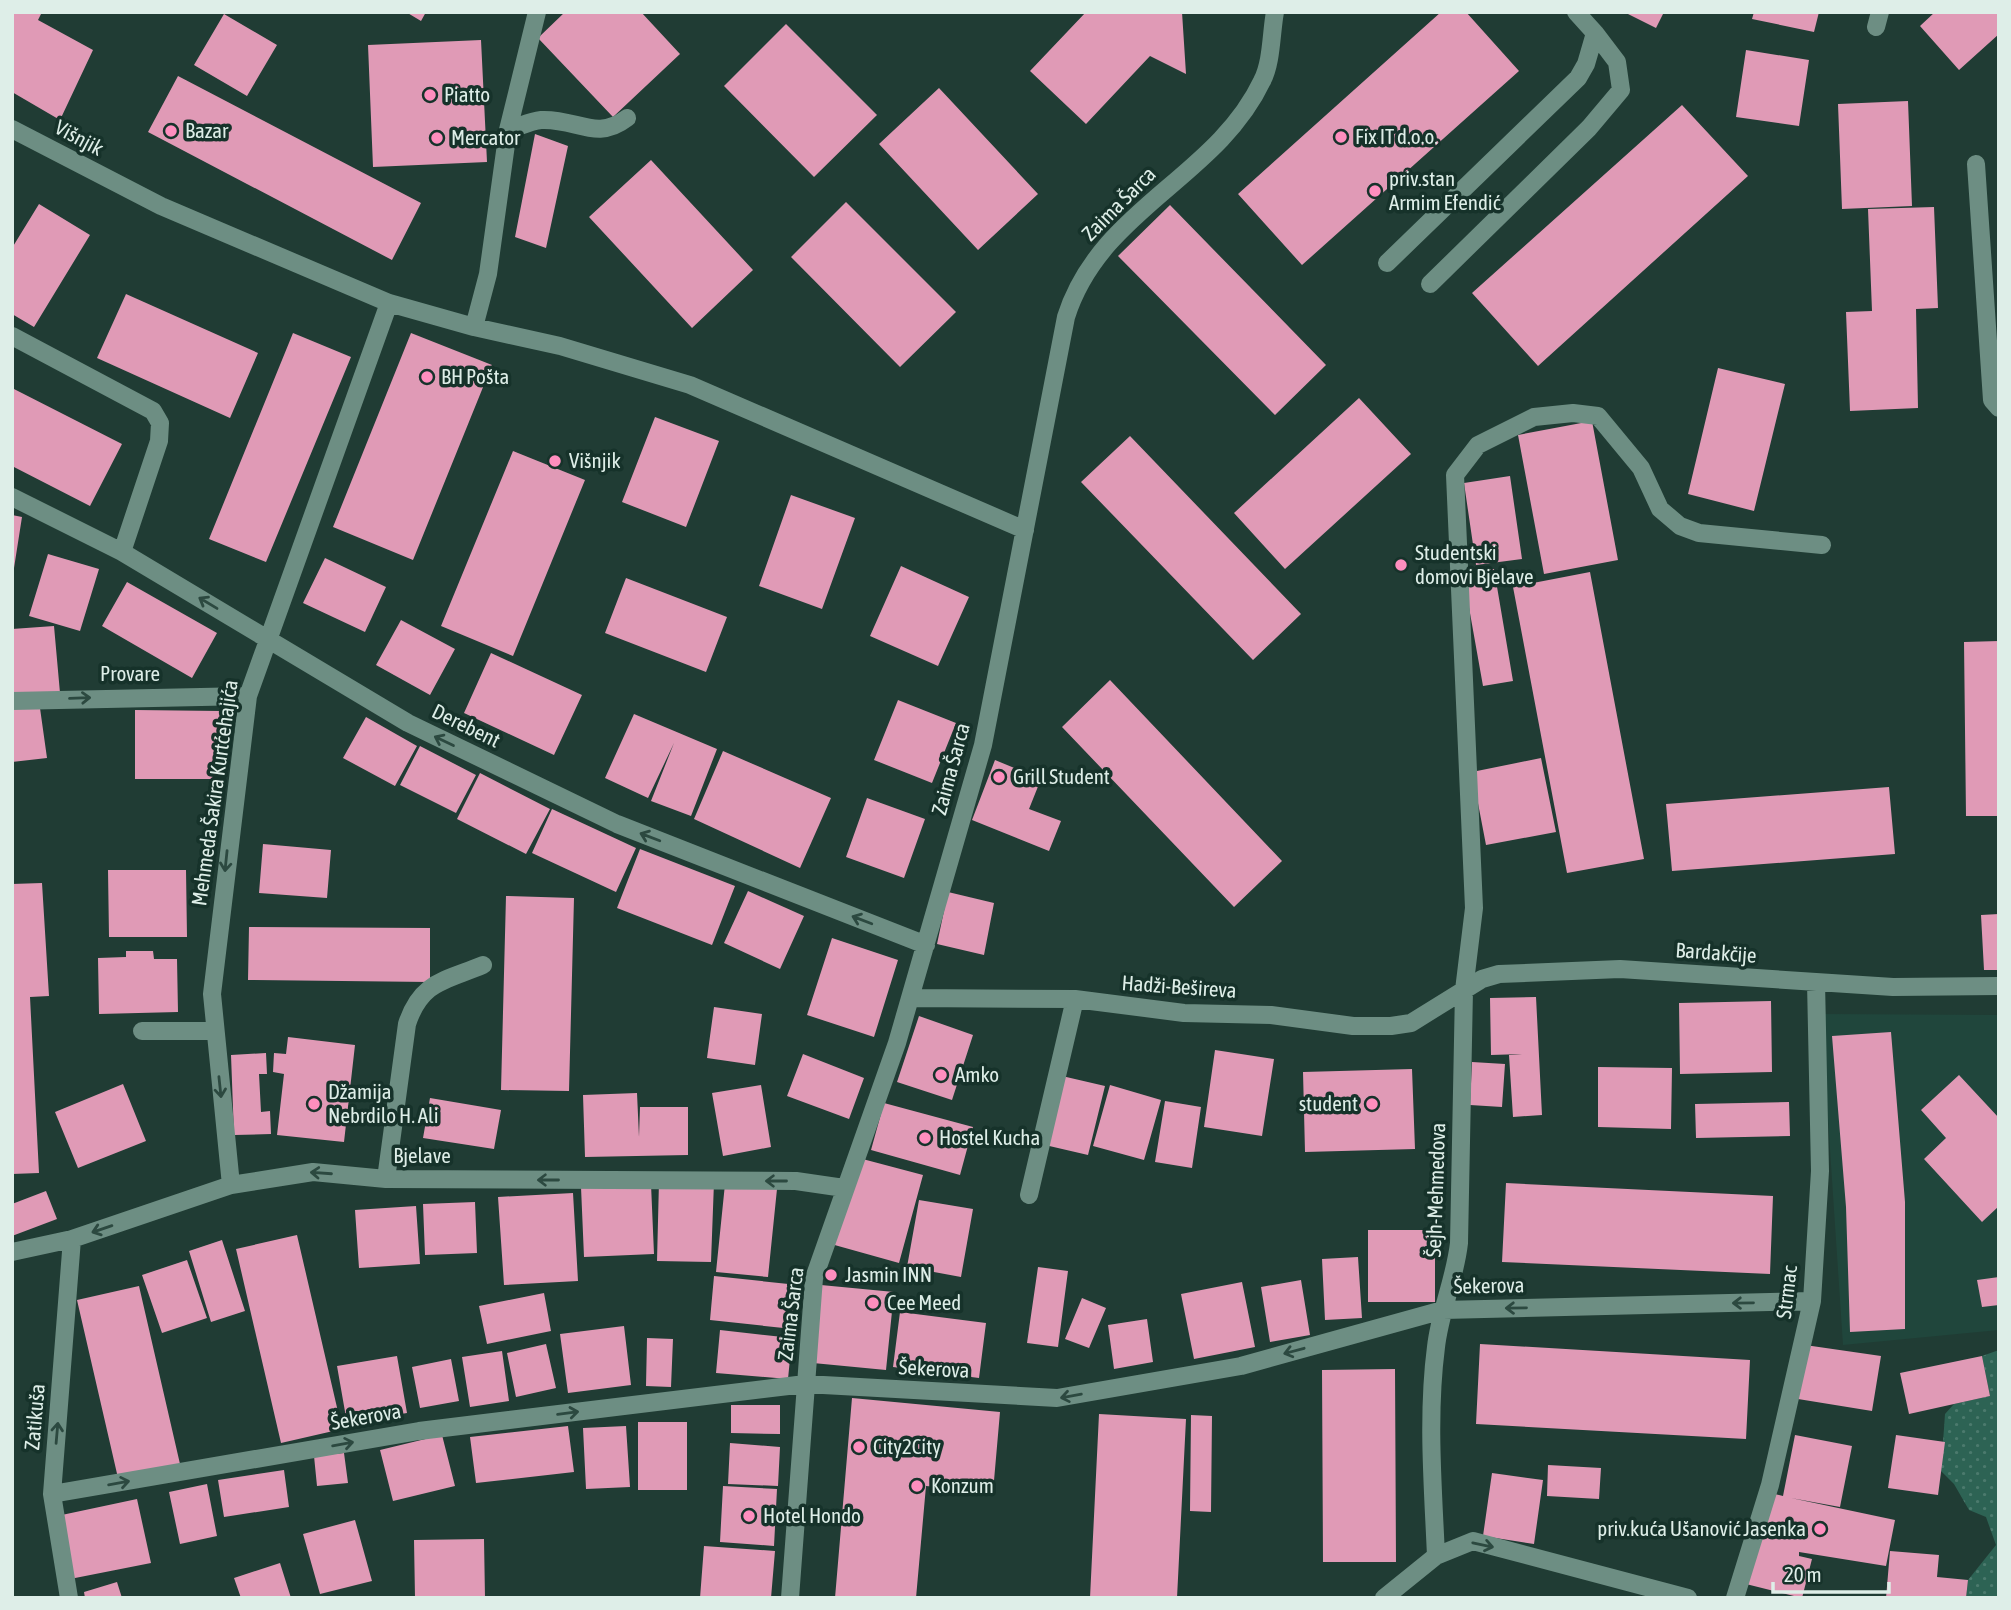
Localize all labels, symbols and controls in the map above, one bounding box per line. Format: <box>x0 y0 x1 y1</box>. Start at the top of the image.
place label: Piatto <box>444 82 490 106</box>
marker: Piatto <box>422 87 438 103</box>
street label: Višnjik <box>51 114 108 160</box>
place label: Bazar <box>185 118 229 142</box>
marker: Bazar <box>163 123 179 139</box>
place label: Fix IT d.o.o. <box>1355 124 1438 148</box>
place label: Mercator <box>451 125 521 149</box>
marker: Fix IT d.o.o. <box>1333 129 1349 145</box>
marker: Mercator <box>429 130 445 146</box>
street label: Zaima Šarca <box>1077 162 1160 245</box>
place label: priv.stan Armim Efendić <box>1389 166 1501 214</box>
marker: priv.stan Armim Efendić <box>1367 183 1383 199</box>
place label: BH Pošta <box>441 364 509 388</box>
marker: BH Pošta <box>419 369 435 385</box>
place label: Višnjik <box>569 448 621 472</box>
marker: Višnjik <box>547 453 563 469</box>
place label: Studentski domovi Bjelave <box>1415 540 1534 588</box>
marker: Studentski domovi Bjelave <box>1393 557 1409 573</box>
one-way arrow <box>198 596 218 610</box>
street label: Provare <box>100 661 160 685</box>
street label: Mehmeda Šakira Kurtćehajića <box>186 678 242 907</box>
one-way arrow <box>69 691 92 704</box>
street label: Derebent <box>428 698 504 752</box>
street label: Zaima Šarca <box>926 720 974 817</box>
one-way arrow <box>434 733 455 747</box>
place label: Grill Student <box>1013 764 1110 788</box>
marker: Grill Student <box>991 769 1007 785</box>
one-way arrow <box>640 830 662 843</box>
one-way arrow <box>219 849 232 872</box>
one-way arrow <box>852 912 874 925</box>
street label: Bardakčije <box>1675 937 1758 967</box>
street label: Hadži-Bešireva <box>1121 970 1237 1002</box>
place label: Amko <box>955 1062 999 1086</box>
marker: Amko <box>933 1067 949 1083</box>
one-way arrow <box>214 1075 227 1098</box>
place label: Džamija Nebrdilo H. Ali <box>328 1079 438 1127</box>
place label: student <box>1299 1091 1358 1115</box>
marker: Džamija Nebrdilo H. Ali <box>306 1096 322 1112</box>
marker: student <box>1364 1096 1380 1112</box>
street label: Šejh-Mehmedova <box>1421 1122 1449 1258</box>
place label: Hostel Kucha <box>939 1125 1040 1149</box>
marker: Hostel Kucha <box>917 1130 933 1146</box>
street label: Bjelave <box>393 1143 451 1167</box>
one-way arrow <box>310 1166 333 1179</box>
one-way arrow <box>537 1173 560 1187</box>
one-way arrow <box>765 1174 788 1188</box>
one-way arrow <box>92 1224 114 1236</box>
place label: Jasmin INN <box>845 1262 932 1286</box>
street label: Strmac <box>1771 1264 1801 1320</box>
street label: Zaima Šarca <box>772 1266 808 1362</box>
marker: Jasmin INN <box>823 1267 839 1283</box>
street label: Šekerova <box>1453 1272 1525 1298</box>
place label: Cee Meed <box>887 1290 961 1314</box>
marker: Cee Meed <box>865 1295 881 1311</box>
one-way arrow <box>1732 1296 1755 1309</box>
one-way arrow <box>1505 1301 1528 1315</box>
one-way arrow <box>1283 1345 1306 1358</box>
street label: Šekerova <box>898 1354 970 1382</box>
street label: Zatikuša <box>19 1383 49 1451</box>
one-way arrow <box>1060 1390 1083 1403</box>
street label: Šekerova <box>329 1398 403 1434</box>
one-way arrow <box>557 1407 579 1420</box>
one-way arrow <box>50 1422 63 1445</box>
place label: City2City <box>873 1434 941 1458</box>
one-way arrow <box>331 1437 354 1450</box>
marker: City2City <box>851 1439 867 1455</box>
place label: Konzum <box>931 1473 994 1497</box>
one-way arrow <box>107 1476 130 1489</box>
marker: Konzum <box>909 1478 925 1494</box>
place label: Hotel Hondo <box>763 1503 861 1527</box>
marker: Hotel Hondo <box>741 1508 757 1524</box>
place label: priv.kuća Ušanović Jasenka <box>1597 1516 1806 1540</box>
marker: priv.kuća Ušanović Jasenka <box>1812 1521 1828 1537</box>
one-way arrow <box>1471 1538 1494 1552</box>
scale bar <box>1773 1550 1888 1594</box>
text: 20 m <box>1784 1562 1822 1586</box>

